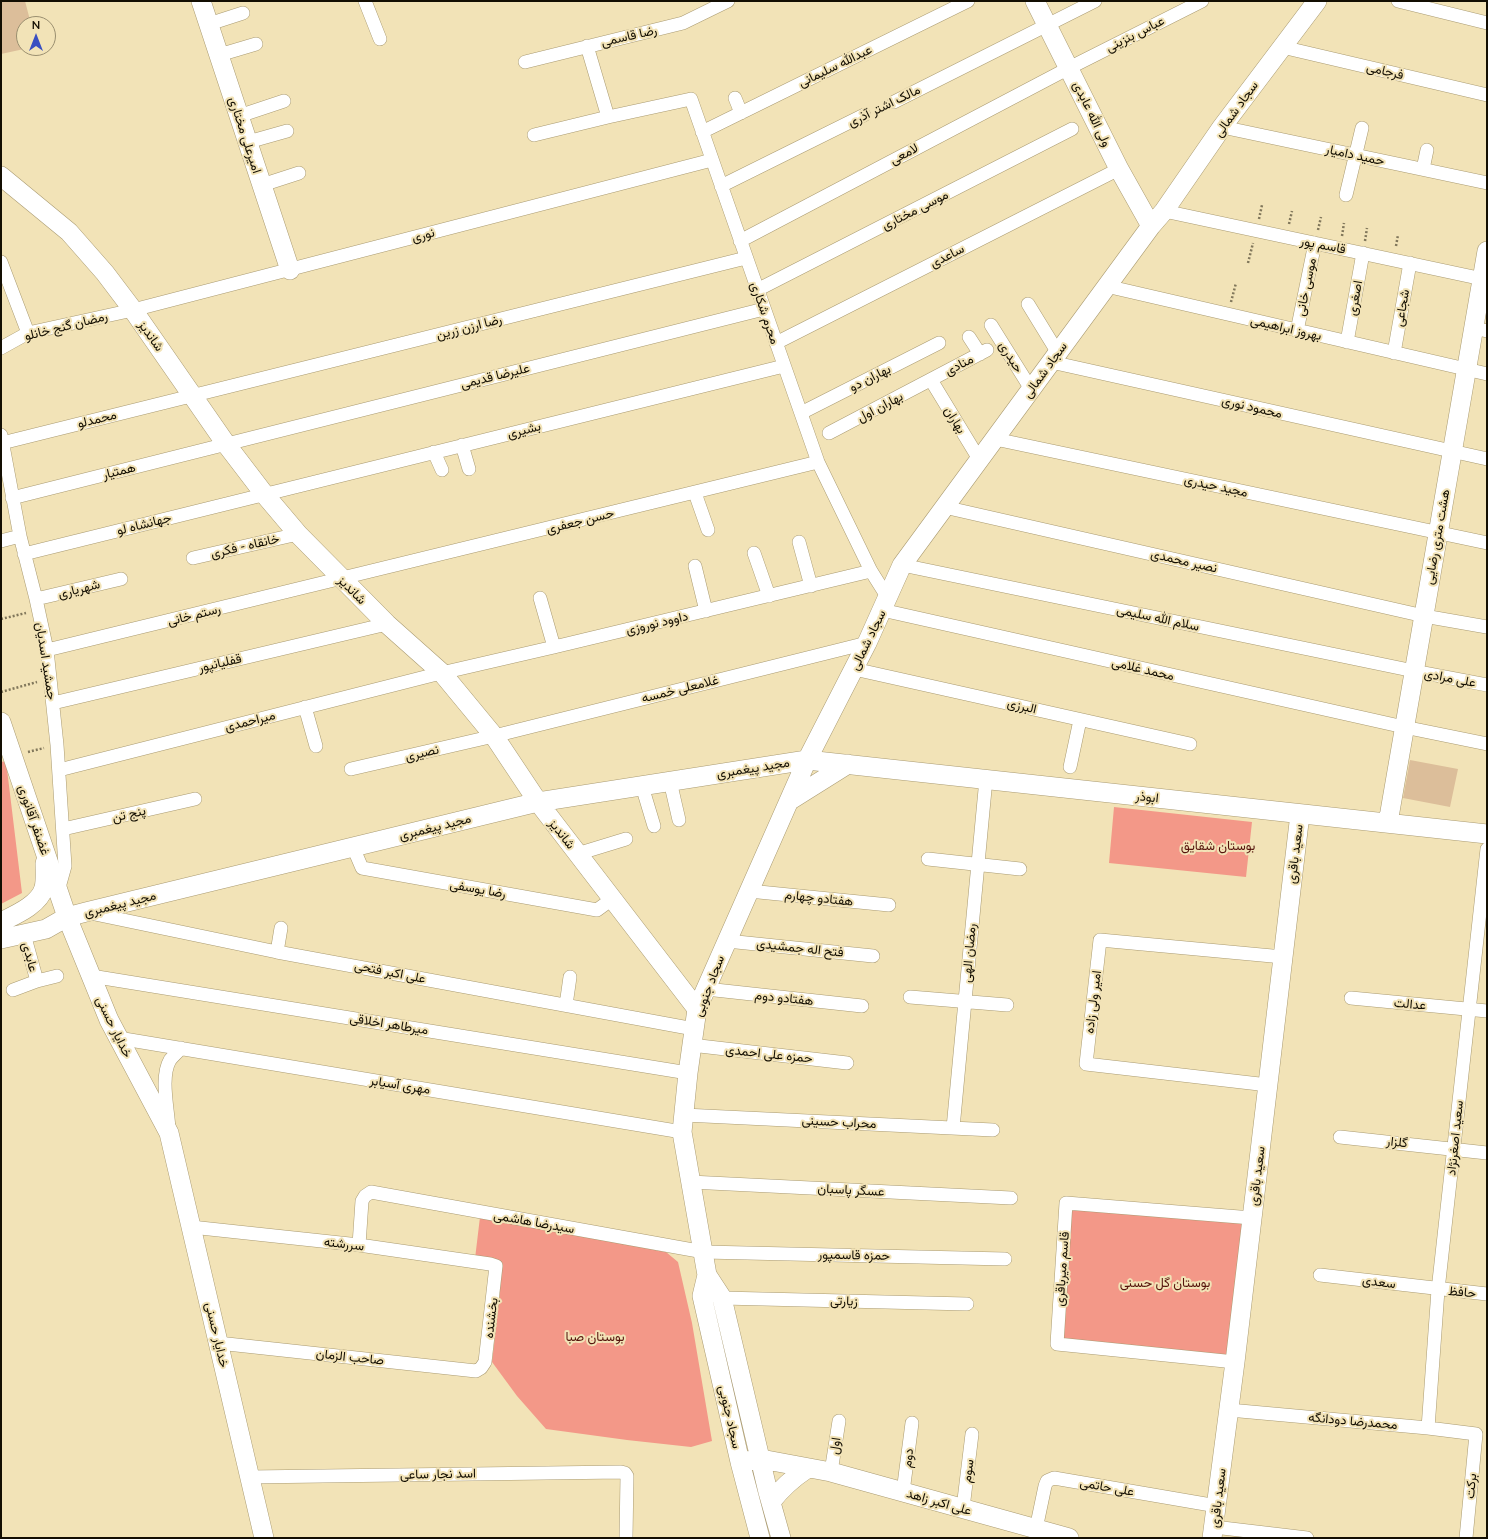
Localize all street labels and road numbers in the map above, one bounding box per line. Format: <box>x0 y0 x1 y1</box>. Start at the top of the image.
street label: عباس بنزینی <box>1103 13 1167 55</box>
street label: رضا قاسمی <box>600 22 658 50</box>
street label: عبدالله سلیمانی <box>796 41 874 91</box>
street label: فرجامی <box>1365 59 1405 83</box>
street label: سجاد شمالی <box>1210 78 1262 140</box>
street label: ولی الله عابدی <box>1069 79 1115 149</box>
street label: مالک اشتر آذری <box>845 82 923 130</box>
street label: امیرعلی مختاری <box>225 95 265 175</box>
street label: لامعی <box>887 140 921 168</box>
street label: حمید دامیار <box>1324 141 1386 169</box>
street label: موسی مختاری <box>879 187 951 233</box>
street label: نوری <box>410 224 436 246</box>
street label: قاسم پور <box>1299 233 1347 257</box>
street label: ساعدی <box>927 241 967 271</box>
street label: موسی خانی <box>1292 257 1320 317</box>
street label: اصغری <box>1344 279 1366 317</box>
street label: محرم شکاری <box>747 280 783 346</box>
street label: شجاعی <box>1391 288 1413 328</box>
street label: رمضان گنج خانلو <box>23 308 109 344</box>
street label: رضا ارزن زرین <box>435 311 503 343</box>
street label: بهروز ابراهیمی <box>1249 312 1323 344</box>
street label: شاندیز <box>135 318 167 354</box>
street label: حیدری <box>995 338 1027 376</box>
street label: سجاد شمالی <box>1019 339 1071 401</box>
street label: منادی <box>942 351 976 379</box>
street label: علیرضا قدیمی <box>459 360 531 392</box>
street label: بهاران دو <box>847 361 893 395</box>
street label: بهاران اول <box>854 388 906 426</box>
street label: محمود نوری <box>1220 392 1284 422</box>
street label: بهاران <box>941 404 969 436</box>
street label: محمدلو <box>76 407 118 431</box>
street label: بشیری <box>506 418 542 442</box>
street label: همتیار <box>101 459 137 483</box>
street label: مجید حیدری <box>1183 472 1249 500</box>
street label: هشت متری رضایی <box>1421 488 1453 586</box>
street label: حسن جعفری <box>545 505 615 537</box>
street label: جهانشاه لو <box>115 510 173 538</box>
street label: خانقاه - فکری <box>209 531 281 561</box>
street label: نصیر محمدی <box>1149 546 1219 576</box>
street label: شاندیز <box>335 573 369 607</box>
street label: شهریاری <box>56 576 102 602</box>
street label: رستم خانی <box>166 601 222 629</box>
street label: سلام الله سلیمی <box>1115 602 1201 634</box>
street label: سجاد شمالی <box>847 607 889 673</box>
street label: داوود نوروزی <box>624 608 690 638</box>
street label: جمشید اسدیان <box>32 621 60 701</box>
street label: قفلیانپور <box>197 650 243 676</box>
street label: محمد غلامی <box>1110 654 1176 684</box>
street label: علی مرادی <box>1423 665 1477 691</box>
street label: غلامعلی خمسه <box>640 672 720 706</box>
street label: البرزی <box>1006 695 1038 717</box>
street label: میراحمدی <box>223 707 277 735</box>
street label: نصیری <box>404 742 440 764</box>
street label: مجید پیغمبری <box>715 755 791 781</box>
street label: غضنفر آقانوری <box>15 783 53 857</box>
street label: ابوذر <box>1135 788 1159 806</box>
street label: پنج تن <box>111 803 147 825</box>
street label: مجید پیغمبری <box>397 811 473 843</box>
street label: شاندیز <box>545 816 579 852</box>
street label: سعید باقری <box>1284 823 1306 885</box>
street label: رضا یوسفی <box>449 876 507 902</box>
street label: هفتادو چهارم <box>784 887 854 909</box>
street label: مجید پیغمبری <box>82 888 158 920</box>
street label: رمضان الهی <box>959 923 979 983</box>
street label: فتح اله جمشیدی <box>756 936 844 960</box>
street label: عابدی <box>19 940 41 974</box>
street label: سجاد جنوبی <box>690 953 728 1019</box>
street label: علی اکبر فتحی <box>353 957 427 987</box>
street label: امیر ولی زاده <box>1081 969 1105 1035</box>
street label: هفتادو دوم <box>754 987 814 1009</box>
street label: خدایار حسنی <box>92 994 136 1060</box>
street label: عدالت <box>1393 995 1427 1013</box>
street label: میرطاهر اخلاقی <box>349 1010 429 1038</box>
street label: حمزه علی احمدی <box>725 1042 813 1066</box>
street label: مهری آسیابر <box>369 1073 431 1097</box>
street label: سعید اصغرنژاد <box>1443 1100 1467 1176</box>
street label: محراب حسینی <box>801 1112 877 1132</box>
street label: گلزار <box>1385 1133 1409 1151</box>
street label: سعید باقری <box>1246 1145 1268 1207</box>
street label: عسگر پاسبان <box>817 1180 885 1200</box>
street label: سیدرضا هاشمی <box>492 1207 576 1237</box>
street label: قاسم میرباقری <box>1052 1231 1072 1307</box>
street label: سررشته <box>323 1234 365 1254</box>
street label: حمزه قاسمپور <box>818 1247 890 1263</box>
street label: سعدی <box>1361 1272 1397 1292</box>
street label: حافظ <box>1447 1283 1477 1301</box>
street label: زیارتی <box>830 1293 858 1309</box>
street label: بخشنده <box>481 1297 501 1339</box>
street label: خدایار حسنی <box>202 1301 232 1369</box>
street label: صاحب الزمان <box>315 1346 385 1368</box>
street label: سجاد جنوبی <box>715 1384 745 1450</box>
street label: محمدرضا دودانگه <box>1308 1409 1398 1433</box>
street label: اول <box>826 1436 844 1456</box>
street label: دوم <box>899 1447 917 1469</box>
street label: سوم <box>959 1458 977 1484</box>
street label: اسد نجار ساعی <box>400 1466 476 1482</box>
street label: سعید باقری <box>1207 1467 1229 1529</box>
street label: برکت <box>1462 1473 1480 1499</box>
street label: علی حاتمی <box>1079 1475 1135 1499</box>
street label: علی اکبر زاهد <box>905 1485 973 1519</box>

